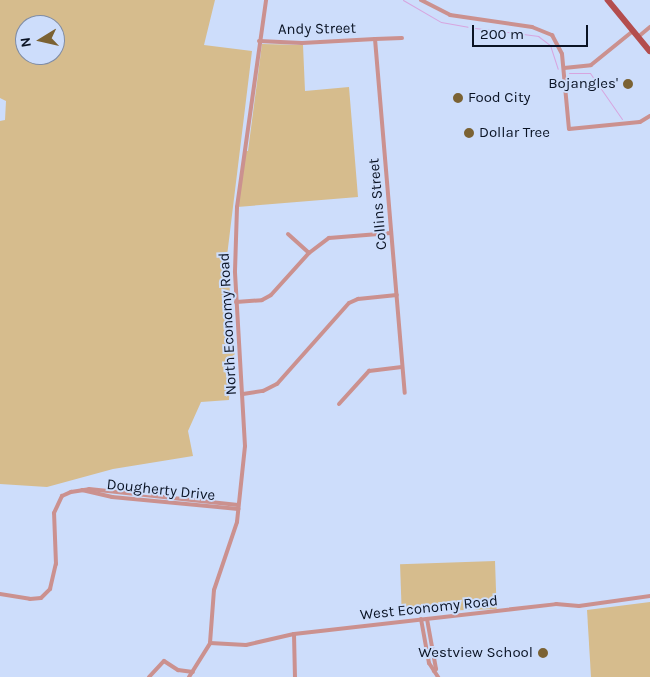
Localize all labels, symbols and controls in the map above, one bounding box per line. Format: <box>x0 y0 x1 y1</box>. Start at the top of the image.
north arrow <box>15 15 65 65</box>
scale bar <box>475 15 591 47</box>
street label: Andy Street <box>278 19 356 39</box>
text: 200 m <box>480 25 524 43</box>
text: N <box>16 36 35 49</box>
place label: Bojangles' <box>548 75 618 93</box>
marker: Bojangles' <box>622 78 634 90</box>
place label: Food City <box>468 89 531 107</box>
marker: Food City <box>452 92 464 104</box>
place label: Dollar Tree <box>479 124 550 142</box>
marker: Dollar Tree <box>463 127 475 139</box>
street label: Collins Street <box>365 157 391 251</box>
street label: North Economy Road <box>215 252 241 396</box>
street label: Dougherty Drive <box>106 475 216 505</box>
street label: West Economy Road <box>359 592 499 624</box>
place label: Westview School <box>418 644 533 662</box>
marker: Westview School <box>537 647 549 659</box>

